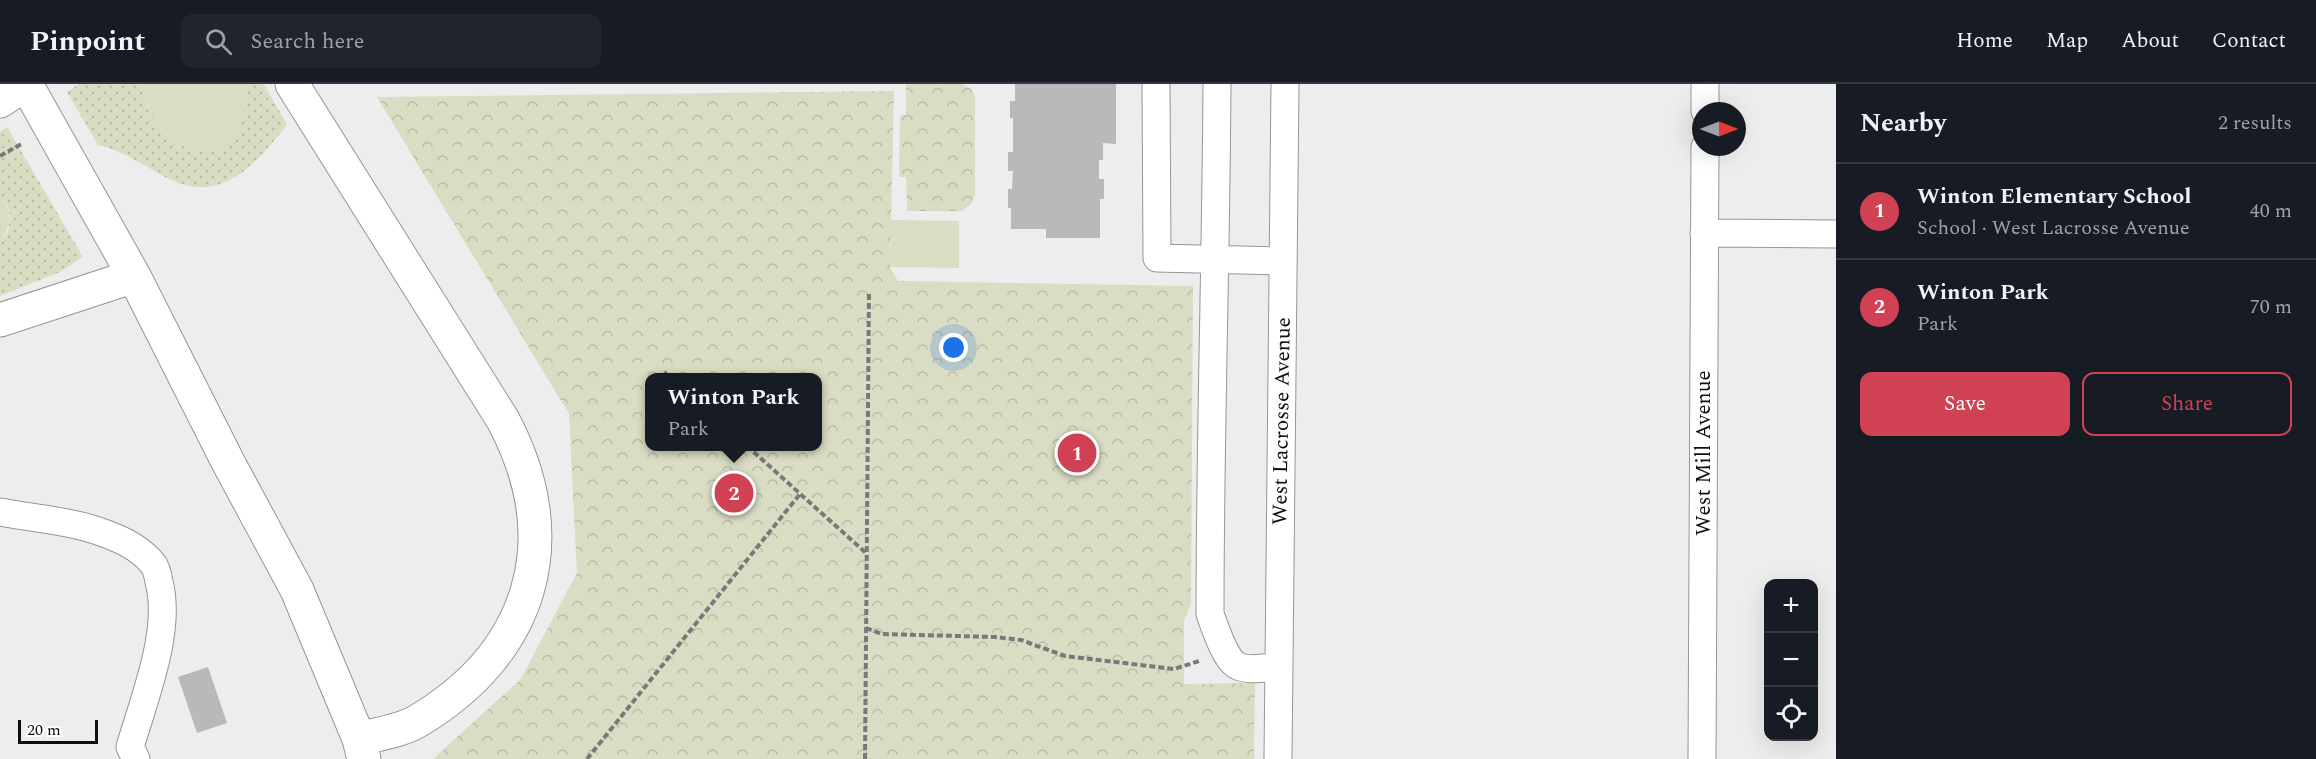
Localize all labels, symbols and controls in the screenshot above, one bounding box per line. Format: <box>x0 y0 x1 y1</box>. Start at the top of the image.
search box <box>181 14 601 68</box>
text: Pinpoint <box>30 20 145 63</box>
icon: search <box>202 25 235 58</box>
text: Search here <box>250 25 364 58</box>
text: Home <box>1956 25 2013 57</box>
text: Map <box>2046 25 2088 57</box>
text: About <box>2121 25 2179 57</box>
text: Contact <box>2212 25 2286 57</box>
north arrow <box>1692 102 1746 156</box>
text: Nearby <box>1860 103 1946 143</box>
text: 2 results <box>2218 108 2292 138</box>
text: Winton Elementary School <box>1917 180 2191 213</box>
text: 1 <box>1874 196 1885 226</box>
text: 40 m <box>2250 196 2292 226</box>
text: School · West Lacrosse Avenue <box>1917 213 2190 243</box>
text: Winton Park <box>1917 276 2049 309</box>
text: 2 <box>1874 292 1885 322</box>
text: 70 m <box>2250 292 2292 322</box>
text: Park <box>1917 309 1958 339</box>
street label: West Lacrosse Avenue <box>1264 317 1300 525</box>
your location <box>939 333 968 362</box>
street label: West Mill Avenue <box>1688 370 1720 536</box>
button: Save <box>1860 372 2070 436</box>
button: Share <box>2082 372 2292 436</box>
popup <box>645 373 822 451</box>
text: Winton Park <box>668 381 799 414</box>
text: Park <box>668 414 709 444</box>
pin: 1 <box>1058 430 1096 476</box>
pin: 2 <box>714 470 754 516</box>
map controls <box>1764 579 1818 741</box>
button: + <box>1764 579 1818 633</box>
button: − <box>1764 633 1818 687</box>
button: locate <box>1764 687 1818 741</box>
scale bar <box>18 717 98 744</box>
text: 20 m <box>27 718 61 742</box>

